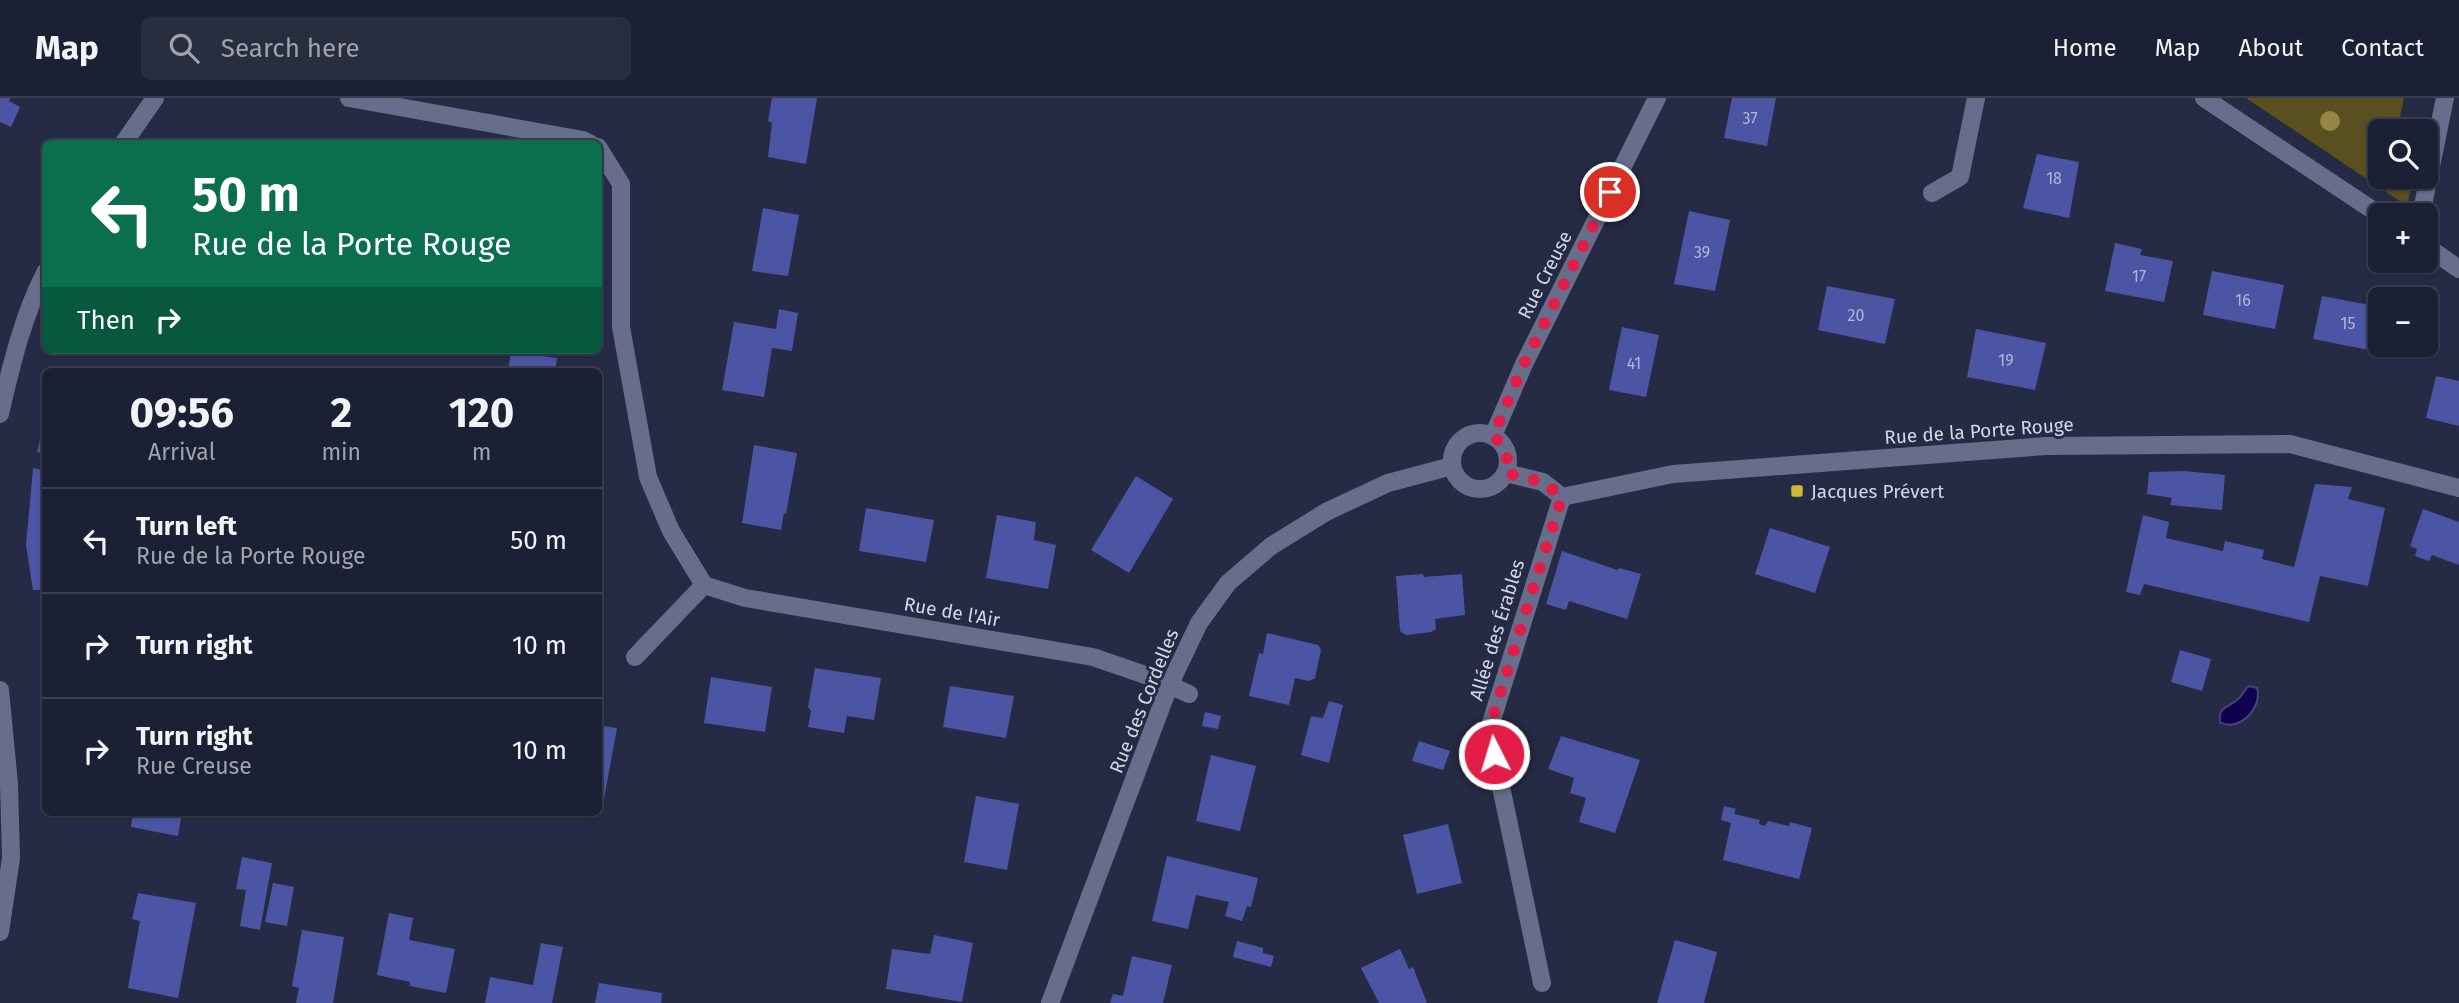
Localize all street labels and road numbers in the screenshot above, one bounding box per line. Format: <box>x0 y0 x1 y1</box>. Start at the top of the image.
street label: Rue Creuse <box>1513 227 1577 323</box>
street label: Rue de la Porte Rouge <box>1884 413 2074 449</box>
street label: Allée des Érables <box>1465 557 1529 703</box>
street label: Rue de l'Air <box>902 592 1002 632</box>
street label: Rue des Cordelles <box>1105 625 1183 777</box>

